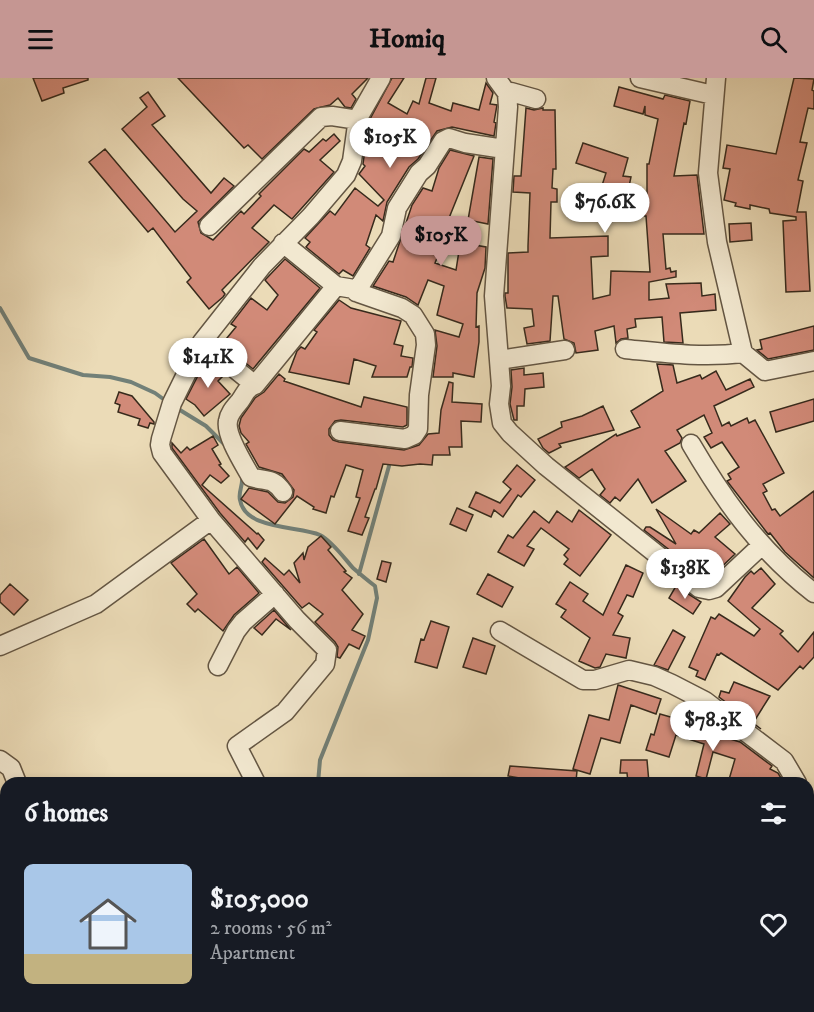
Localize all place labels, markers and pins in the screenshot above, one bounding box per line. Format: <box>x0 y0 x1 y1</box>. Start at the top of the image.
pin: $105K <box>348 118 432 169</box>
pin: $76.6K <box>556 183 654 234</box>
pin: $105K <box>399 216 483 267</box>
pin: $141K <box>166 338 250 389</box>
pin: $138K <box>643 549 727 600</box>
pin: $78.3K <box>664 701 762 752</box>

